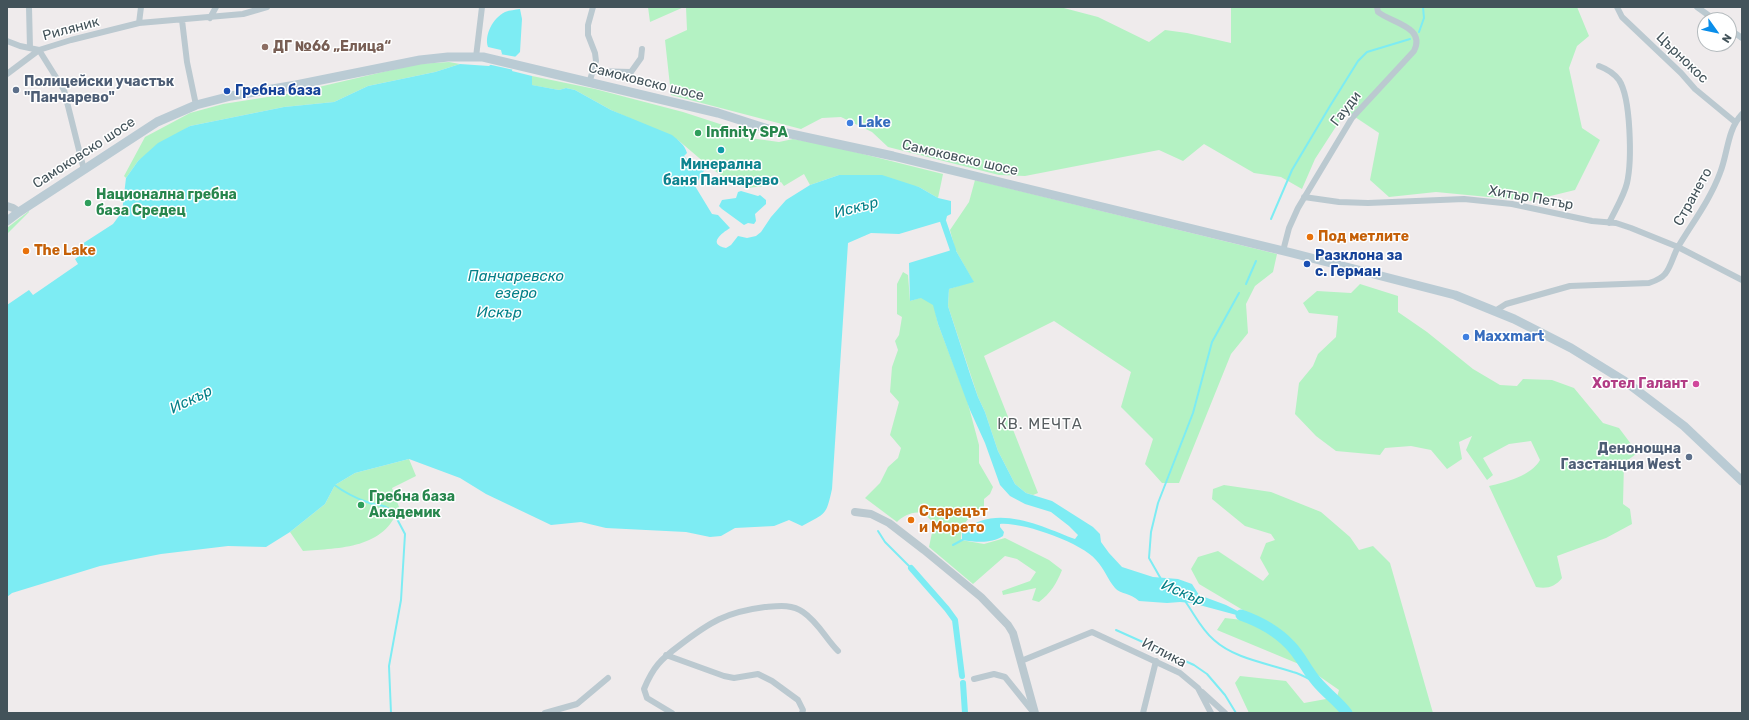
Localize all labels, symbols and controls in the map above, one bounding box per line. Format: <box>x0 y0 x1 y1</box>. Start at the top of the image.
north arrow <box>1697 12 1737 52</box>
street label: Риляник <box>41 13 101 45</box>
street label: Църнокос <box>1652 29 1712 87</box>
text: N <box>1719 31 1734 45</box>
place label: ДГ №66 „Елица“ <box>273 39 391 55</box>
marker: ДГ №66 „Елица“ <box>260 42 270 52</box>
street label: Самоковско шосе <box>586 59 706 105</box>
place label: Полицейски участък "Панчарево" <box>24 74 174 106</box>
place label: Гребна база <box>235 83 321 99</box>
marker: Полицейски участък "Панчарево" <box>11 85 21 95</box>
marker: Гребна база <box>222 86 232 96</box>
street label: Гауди <box>1327 88 1365 130</box>
street label: Самоковско шосе <box>30 114 138 192</box>
place label: Lake <box>858 115 891 131</box>
marker: Lake <box>845 118 855 128</box>
place label: Infinity SPA <box>706 125 788 141</box>
marker: Infinity SPA <box>693 128 703 138</box>
street label: Самоковско шосе <box>900 136 1020 180</box>
marker: Минерална баня Панчарево <box>716 145 726 155</box>
place label: Минерална баня Панчарево <box>663 157 779 190</box>
street label: Странето <box>1670 165 1716 229</box>
street label: Хитър Петър <box>1487 182 1575 214</box>
place label: Национална гребна база Средец <box>96 187 237 220</box>
water label: Искър <box>832 194 880 222</box>
marker: Национална гребна база Средец <box>83 198 93 208</box>
place label: Под метлите <box>1318 229 1409 245</box>
marker: Под метлите <box>1305 232 1315 242</box>
place label: The Lake <box>34 243 96 259</box>
marker: The Lake <box>21 246 31 256</box>
place label: Разклона за с. Герман <box>1315 248 1403 280</box>
marker: Разклона за с. Герман <box>1302 259 1312 269</box>
water label: Панчаревско езеро <box>468 268 564 303</box>
water label: Искър <box>476 304 522 322</box>
place label: Maxxmart <box>1474 329 1544 345</box>
marker: Maxxmart <box>1461 332 1471 342</box>
place label: Хотел Галант <box>1592 376 1688 392</box>
marker: Хотел Галант <box>1691 379 1701 389</box>
water label: Искър <box>167 382 215 418</box>
district label: КВ. МЕЧТА <box>997 416 1083 434</box>
place label: Денонощна Газстанция West <box>1560 441 1681 474</box>
marker: Денонощна Газстанция West <box>1684 452 1694 462</box>
place label: Гребна база Академик <box>369 489 455 522</box>
marker: Гребна база Академик <box>356 500 366 510</box>
place label: Старецът и Морето <box>919 504 988 536</box>
marker: Старецът и Морето <box>906 515 916 525</box>
water label: Искър <box>1159 576 1207 610</box>
street label: Иглика <box>1139 635 1189 671</box>

